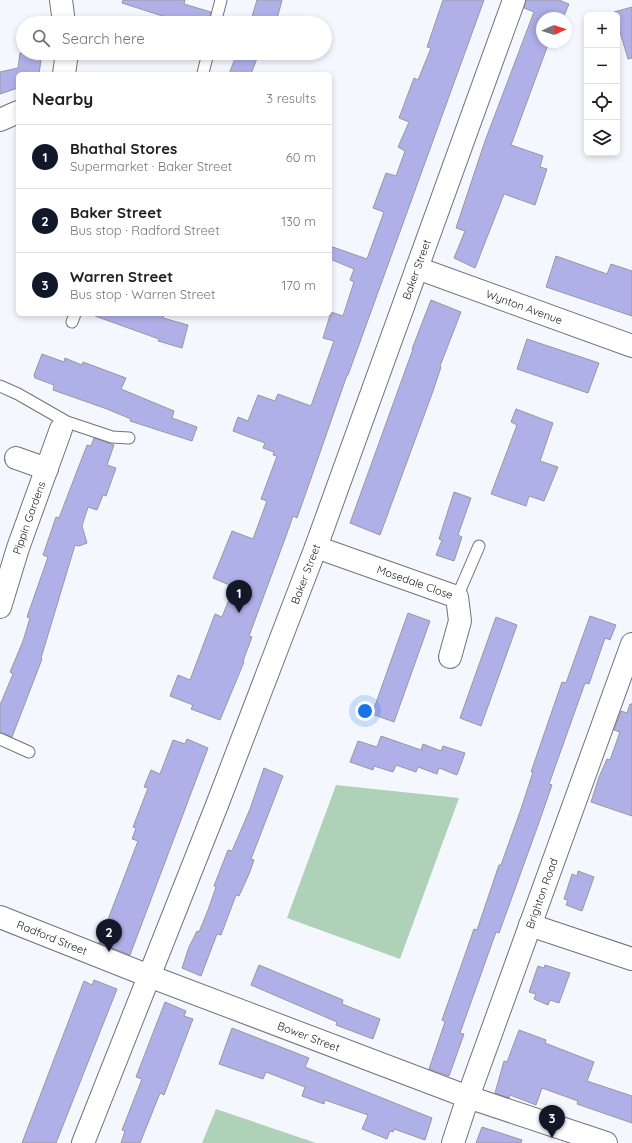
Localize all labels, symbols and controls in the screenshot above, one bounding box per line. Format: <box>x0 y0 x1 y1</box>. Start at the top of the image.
north arrow <box>536 12 572 48</box>
map controls <box>584 12 620 156</box>
button: + <box>584 12 620 48</box>
search box <box>16 16 332 60</box>
icon: search <box>30 27 52 49</box>
text: Search here <box>62 29 145 48</box>
button: − <box>584 48 620 84</box>
button: locate <box>584 84 620 120</box>
text: Nearby <box>32 88 93 109</box>
text: 3 results <box>266 90 316 106</box>
button: layers <box>584 120 620 156</box>
text: Bhathal Stores <box>70 139 177 158</box>
text: 1 <box>42 149 48 165</box>
text: 60 m <box>286 149 316 165</box>
text: Supermarket · Baker Street <box>70 158 232 174</box>
text: Baker Street <box>70 203 162 222</box>
text: 2 <box>41 213 49 229</box>
text: 130 m <box>281 213 316 229</box>
text: Bus stop · Radford Street <box>70 222 220 238</box>
street label: Baker Street <box>399 237 434 302</box>
text: Warren Street <box>70 267 173 286</box>
text: 3 <box>42 277 48 293</box>
text: 170 m <box>281 277 316 293</box>
text: Bus stop · Warren Street <box>70 286 215 302</box>
street label: Wynton Avenue <box>484 287 564 327</box>
street label: Pippin Gardens <box>10 479 49 556</box>
street label: Baker Street <box>288 542 324 606</box>
street label: Mosedale Close <box>375 562 455 602</box>
pin: 1 <box>226 580 252 613</box>
your location <box>355 701 375 721</box>
street label: Brighton Road <box>523 856 561 930</box>
street label: Radford Street <box>15 917 90 958</box>
pin: 2 <box>96 919 122 952</box>
street label: Bower Street <box>275 1018 342 1055</box>
pin: 3 <box>539 1105 565 1138</box>

